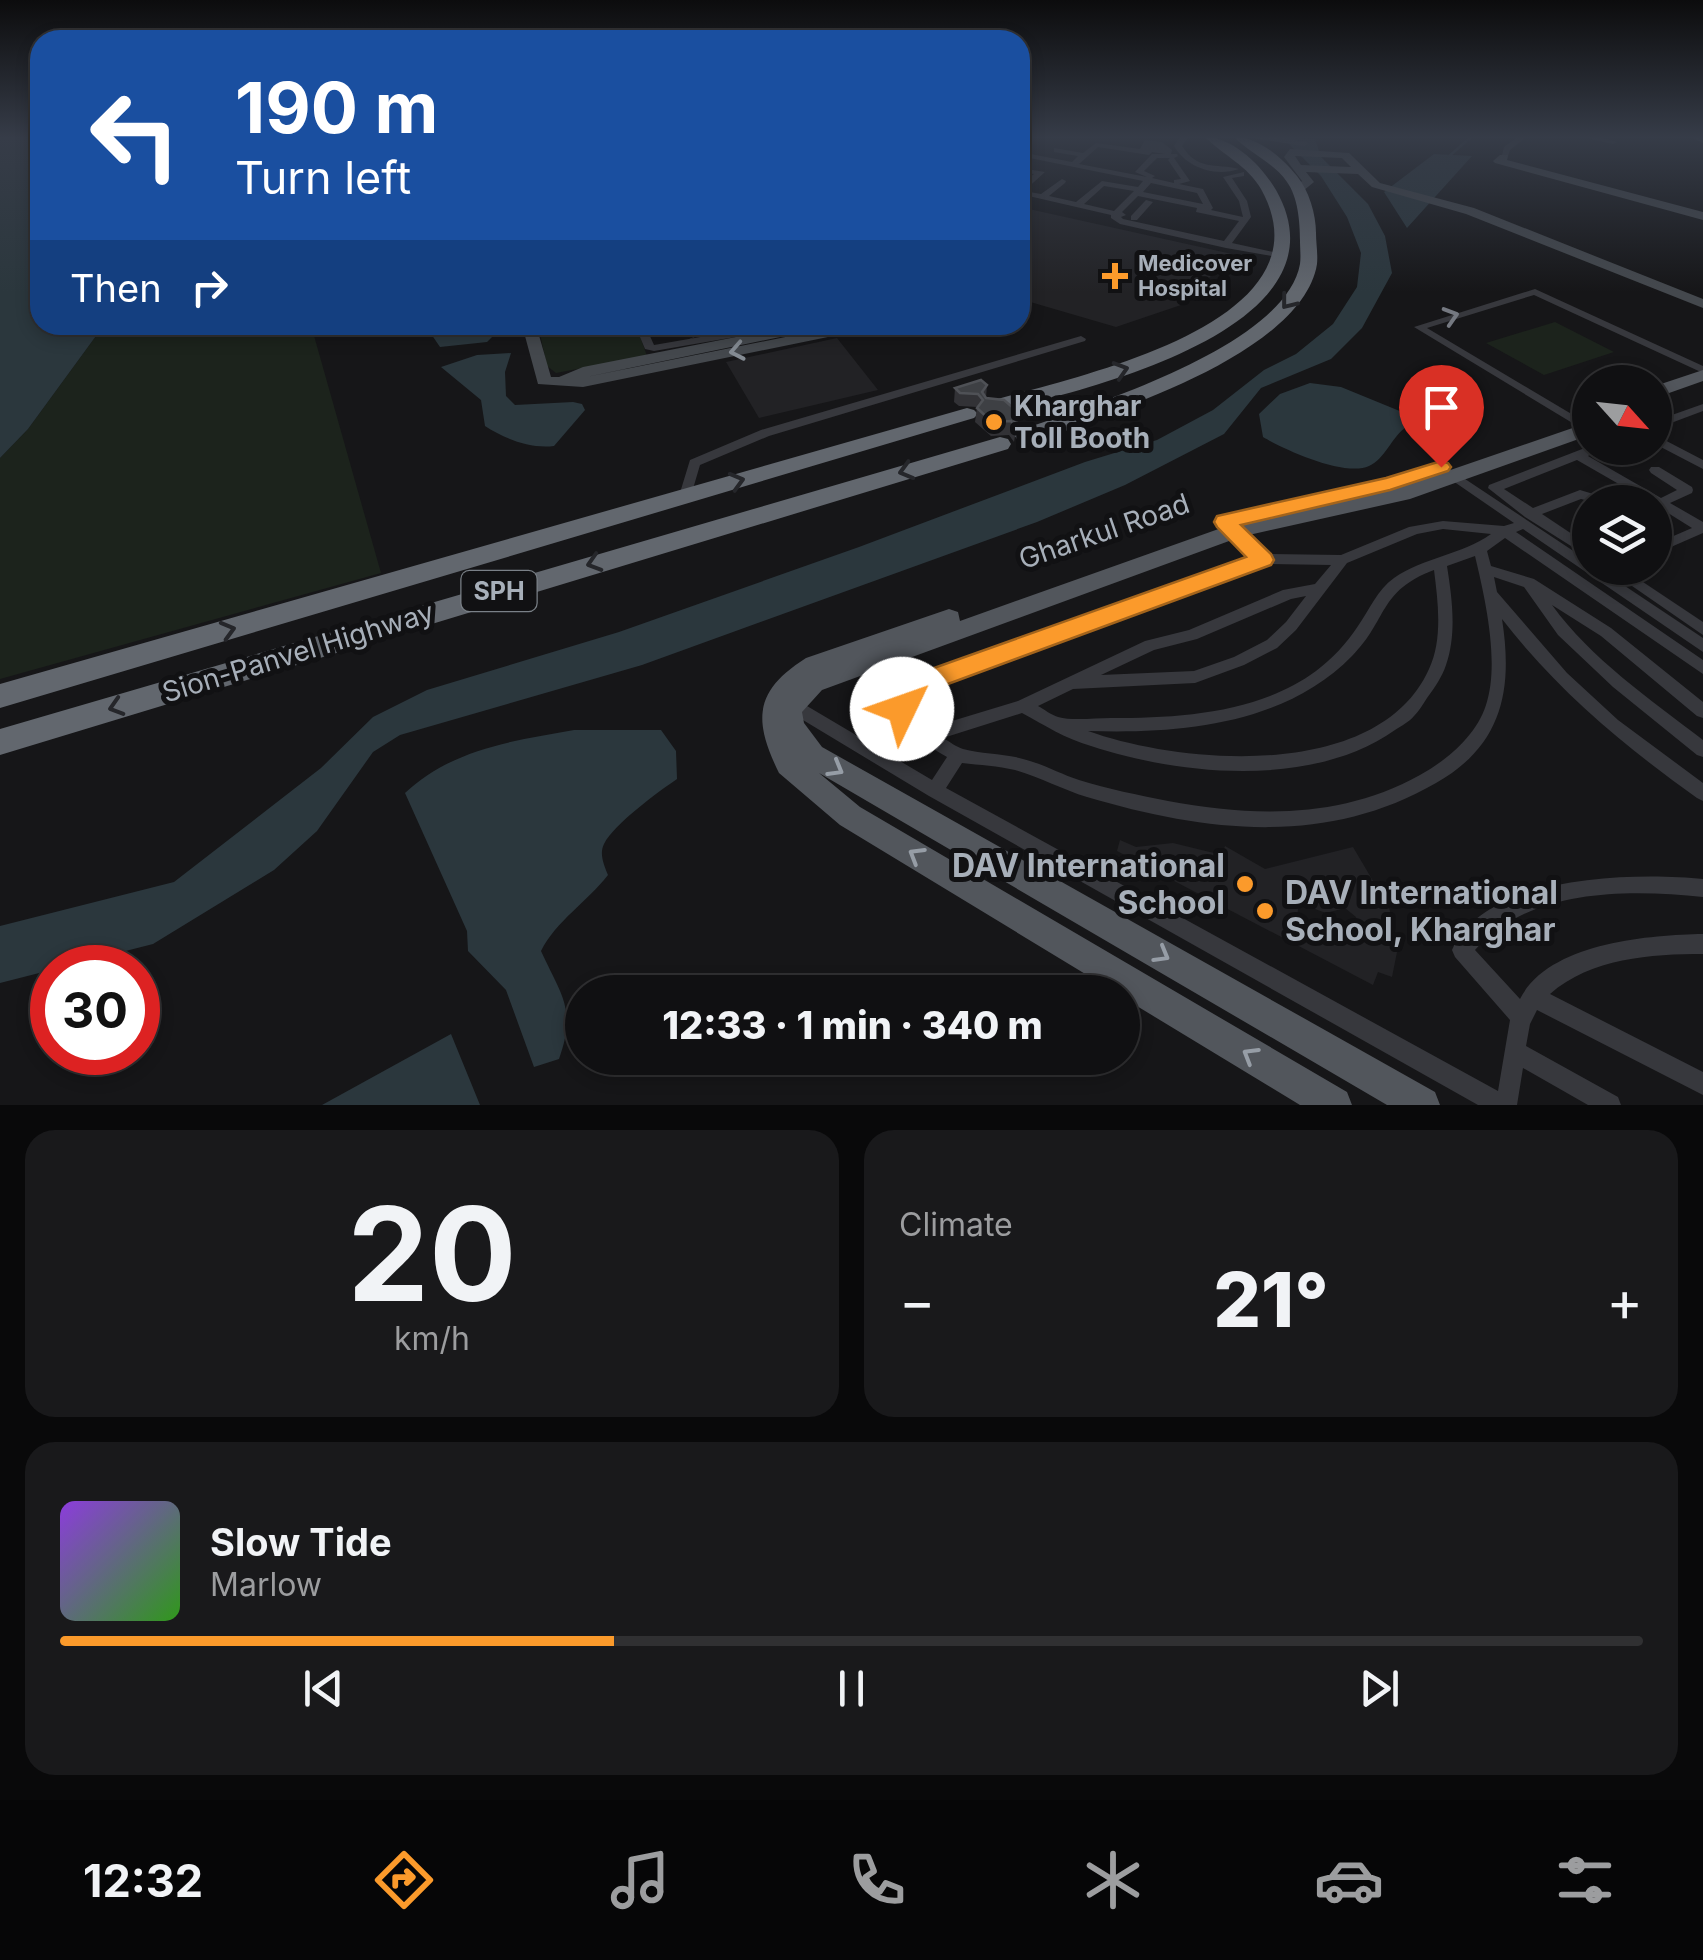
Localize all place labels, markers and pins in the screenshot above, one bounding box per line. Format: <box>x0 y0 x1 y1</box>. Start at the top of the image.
place label: Medicover Hospital <box>1138 250 1252 301</box>
marker: Medicover Hospital <box>1102 263 1128 289</box>
pin <box>1399 365 1484 468</box>
place label: Kharghar Toll Booth <box>1014 389 1150 455</box>
marker: Kharghar Toll Booth <box>983 411 1005 433</box>
place label: DAV International School <box>952 846 1225 922</box>
marker: DAV International School <box>1234 873 1256 895</box>
place label: DAV International School, Kharghar <box>1285 873 1558 949</box>
marker: DAV International School, Kharghar <box>1254 900 1276 922</box>

